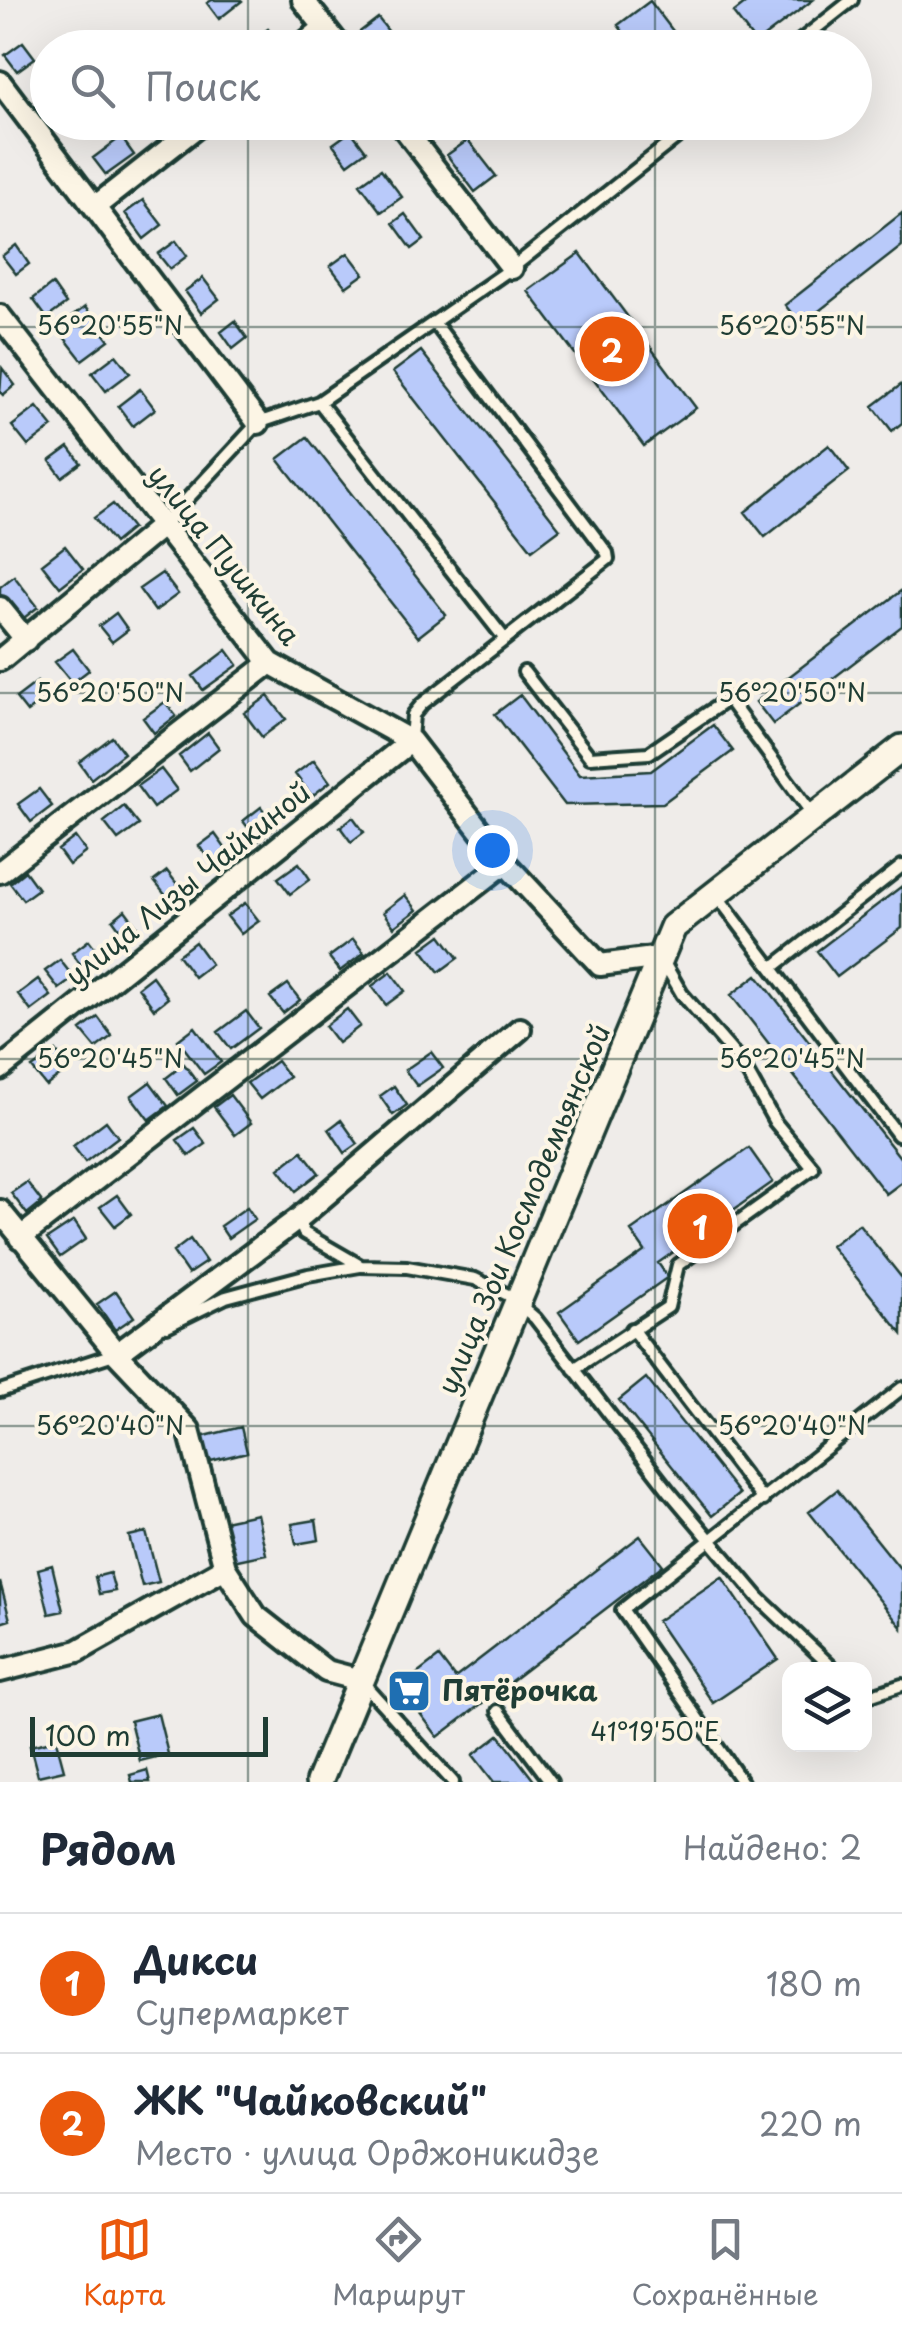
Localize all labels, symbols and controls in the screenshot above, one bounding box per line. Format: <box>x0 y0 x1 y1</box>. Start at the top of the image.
search box <box>30 30 872 140</box>
text: Поиск <box>145 57 260 114</box>
icon: search <box>65 58 120 113</box>
text: 56°20'55"N <box>37 306 183 344</box>
text: 56°20'55"N <box>719 306 865 344</box>
pin: 2 <box>580 312 644 386</box>
street label: улица Пушкина <box>139 454 312 654</box>
text: 56°20'50"N <box>36 673 184 711</box>
text: 56°20'50"N <box>718 673 866 711</box>
street label: улица Лизы Чайкиной <box>55 770 319 995</box>
your location <box>467 825 518 876</box>
street label: улица Зои Космодемьянской <box>425 1016 620 1400</box>
text: 56°20'45"N <box>37 1039 183 1077</box>
text: 56°20'45"N <box>719 1039 865 1077</box>
pin: 1 <box>668 1188 732 1264</box>
text: 56°20'40"N <box>36 1406 184 1444</box>
text: 56°20'40"N <box>718 1406 866 1444</box>
map controls <box>782 1662 872 1752</box>
button: layers <box>782 1662 872 1752</box>
supermarket icon: Пятёрочка <box>386 1668 432 1714</box>
place label: Пятёрочка <box>442 1668 598 1711</box>
scale bar <box>30 1712 268 1756</box>
text: 41°19'50"E <box>591 1712 719 1750</box>
text: 100 m <box>45 1713 131 1756</box>
text: Рядом <box>40 1816 177 1879</box>
text: Найдено: 2 <box>683 1823 862 1871</box>
text: Дикси <box>135 1931 258 1988</box>
text: 1 <box>65 1959 80 2007</box>
text: 180 m <box>766 1959 862 2007</box>
text: Супермаркет <box>135 1988 349 2036</box>
text: ЖК "Чайковский" <box>135 2071 487 2128</box>
text: 2 <box>61 2099 84 2147</box>
text: 220 m <box>759 2099 862 2147</box>
text: Место · улица Орджоникидзе <box>135 2128 599 2176</box>
tab: Карта <box>83 2212 166 2315</box>
tab: Маршрут <box>332 2212 465 2315</box>
tab: Сохранённые <box>631 2212 819 2315</box>

